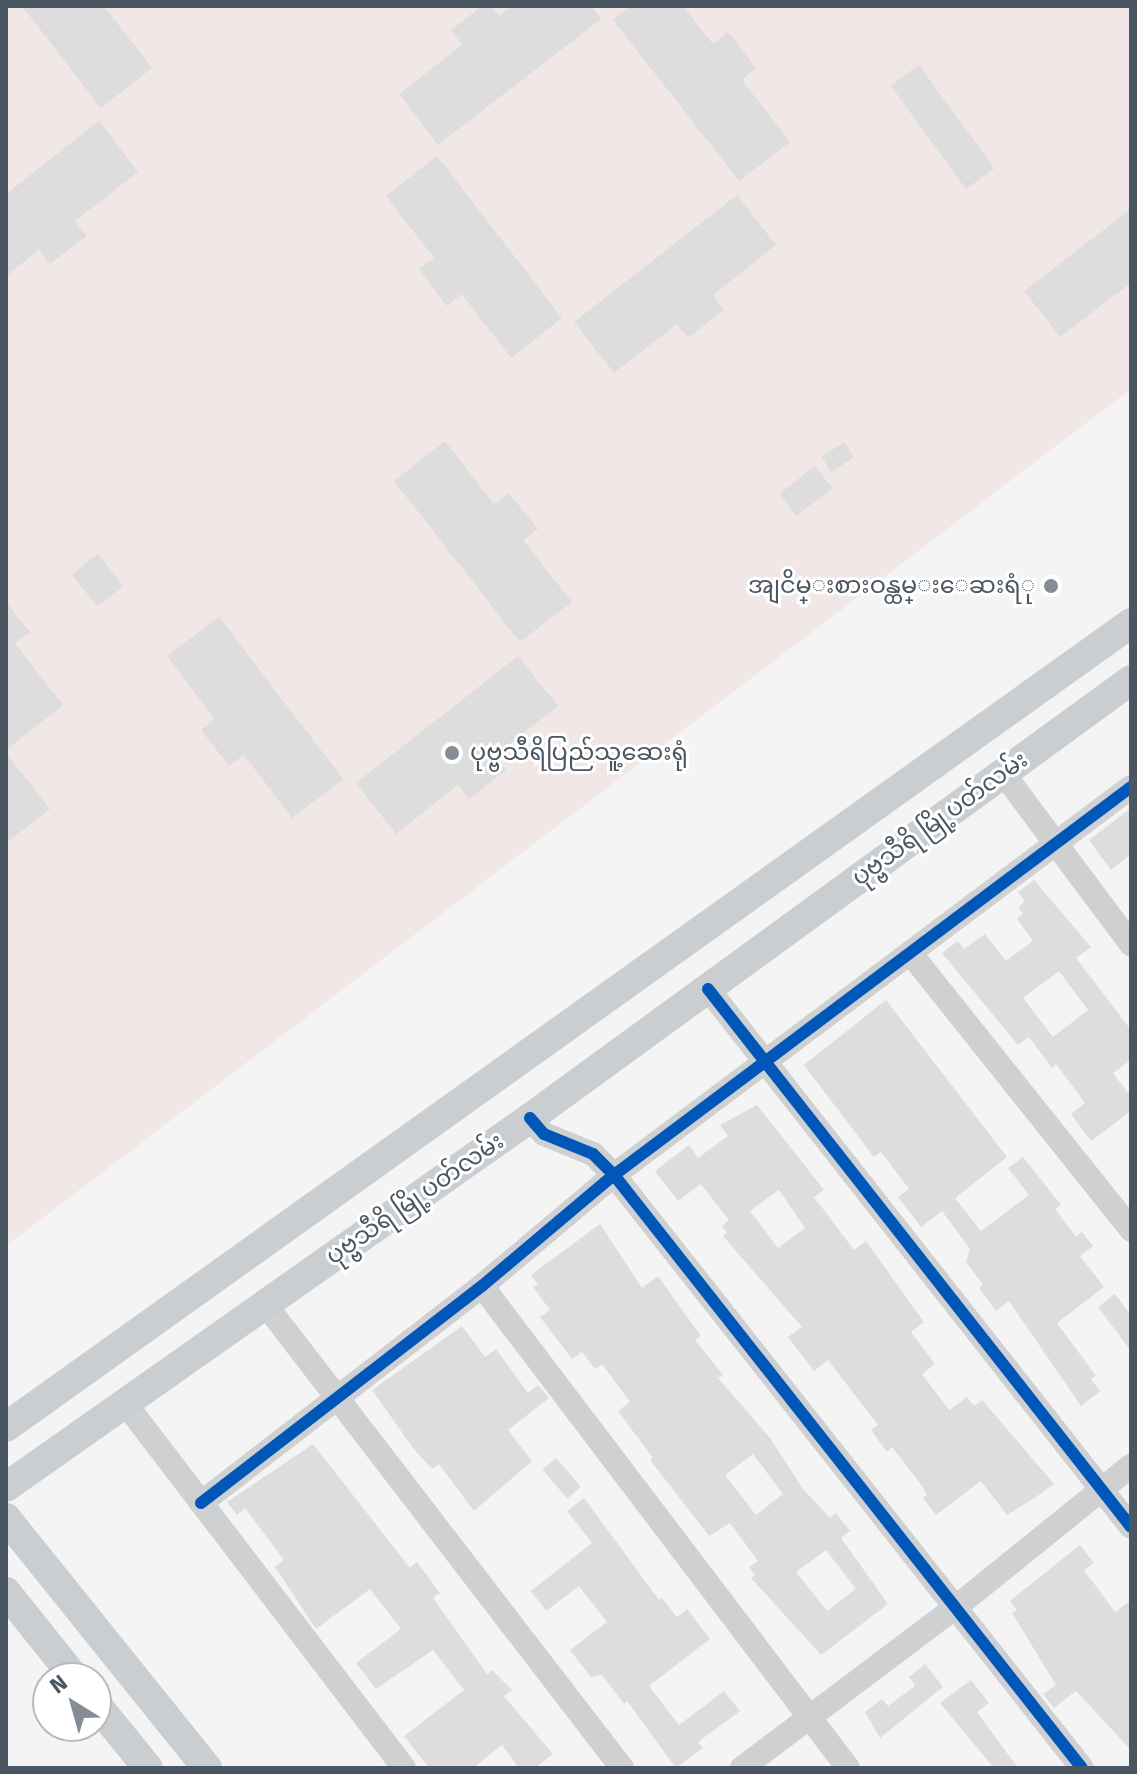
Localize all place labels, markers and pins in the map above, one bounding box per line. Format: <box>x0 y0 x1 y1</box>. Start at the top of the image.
place label: အျငိမ္းစားဝန္ထမ္းေဆးရံု <box>748 572 1035 600</box>
marker: အျငိမ္းစားဝန္ထမ္းေဆးရံု <box>1042 577 1060 595</box>
place label: ပုဗ္ဗသီရိပြည်သူ့ဆေးရုံ <box>470 739 688 767</box>
marker: ပုဗ္ဗသီရိပြည်သူ့ဆေးရုံ <box>441 742 463 764</box>

